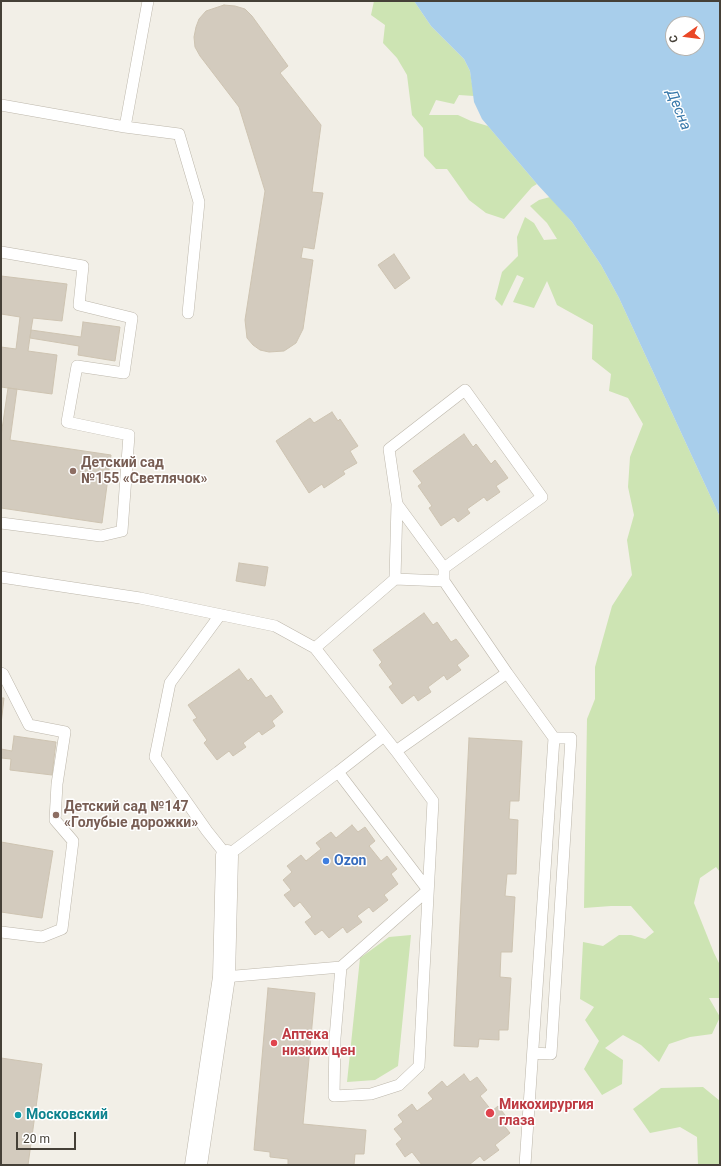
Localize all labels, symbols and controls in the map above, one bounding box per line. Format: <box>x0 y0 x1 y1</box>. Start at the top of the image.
north arrow <box>665 16 705 56</box>
text: С <box>667 34 681 44</box>
water label: Десна <box>662 87 694 133</box>
place label: Детский сад №155 «Светлячок» <box>81 455 207 488</box>
marker: Детский сад №155 «Светлячок» <box>68 466 78 476</box>
place label: Детский сад №147 «Голубые дорожки» <box>64 799 198 832</box>
marker: Детский сад №147 «Голубые дорожки» <box>51 810 61 820</box>
place label: Ozon <box>334 853 366 869</box>
marker: Ozon <box>321 856 331 866</box>
place label: Аптека низких цен <box>282 1027 355 1060</box>
marker: Аптека низких цен <box>269 1038 279 1048</box>
place label: Микохирургия глаза <box>499 1097 594 1130</box>
place label: Московский <box>26 1107 108 1123</box>
marker: Микохирургия глаза <box>484 1107 496 1119</box>
marker: Московский <box>13 1110 23 1120</box>
scale bar <box>18 1124 78 1150</box>
text: 20 m <box>23 1132 50 1146</box>

